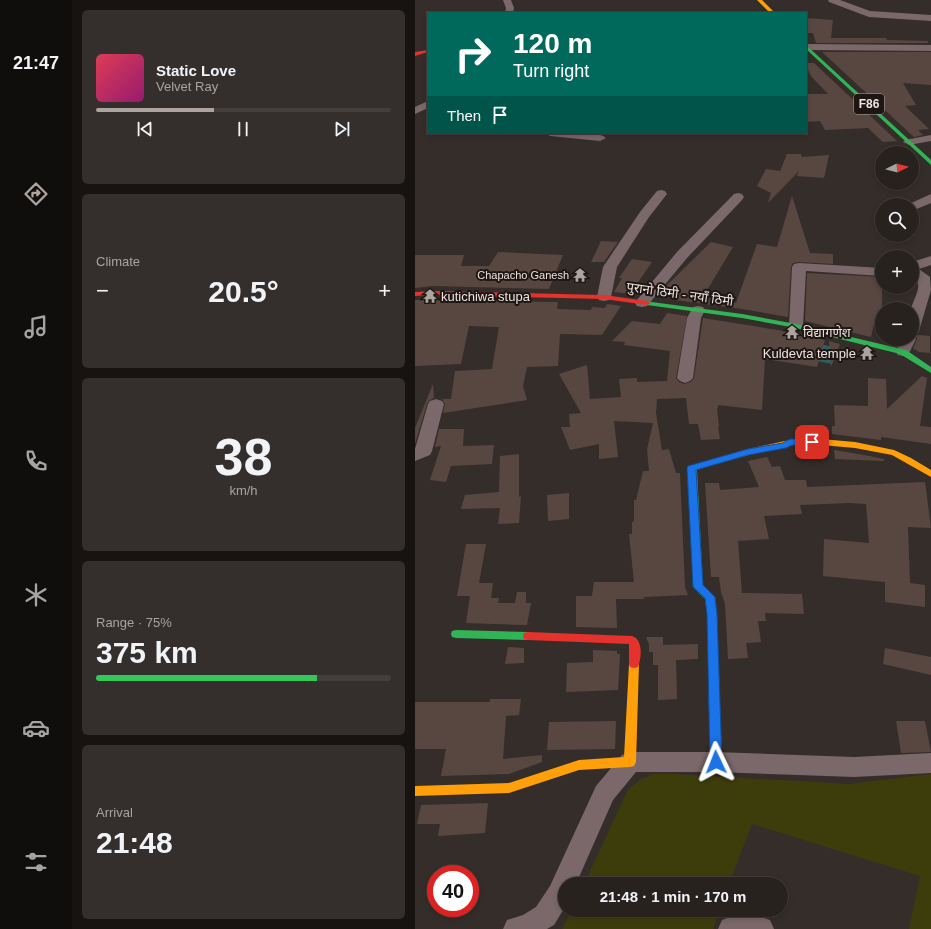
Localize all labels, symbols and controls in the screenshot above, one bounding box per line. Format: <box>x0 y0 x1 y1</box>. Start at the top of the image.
icon: right <box>447 28 499 80</box>
text: 120 m <box>513 28 592 59</box>
text: 21:47 <box>13 53 59 73</box>
text: Turn right <box>513 61 589 81</box>
text: Static Love <box>156 62 236 79</box>
text: Velvet Ray <box>156 79 218 94</box>
road number: F86 <box>854 94 884 114</box>
icon: arrive <box>489 104 511 126</box>
text: Then <box>447 107 481 124</box>
icon: previous <box>134 118 156 140</box>
icon: pause <box>232 118 254 140</box>
icon: next <box>331 118 353 140</box>
north arrow <box>875 146 919 190</box>
map controls <box>875 146 919 346</box>
icon: directions <box>22 180 50 208</box>
button: search <box>875 198 919 242</box>
button: + <box>875 250 919 294</box>
text: Climate <box>96 254 140 269</box>
temple icon: Chapacho Ganesh <box>572 267 588 283</box>
place label: Chapacho Ganesh <box>477 269 569 281</box>
text: 20.5° <box>208 275 279 308</box>
text: − <box>96 278 109 303</box>
text: + <box>378 278 391 303</box>
street label: पुरानो ठिमी - नयाँ ठिमी <box>626 279 735 310</box>
temple icon: kutichiwa stupa <box>422 288 438 304</box>
place label: kutichiwa stupa <box>441 289 531 304</box>
button: − <box>875 302 919 346</box>
icon: music <box>22 313 50 341</box>
temple icon: विद्यागणेश <box>784 324 800 340</box>
place label: विद्यागणेश <box>803 325 852 340</box>
temple icon: Kuldevta temple <box>859 345 875 361</box>
place label: Kuldevta temple <box>763 346 856 361</box>
pin <box>795 425 829 459</box>
text: 38 <box>215 428 272 486</box>
icon: arrive <box>801 431 823 453</box>
icon: phone <box>22 447 50 475</box>
text: km/h <box>229 483 258 498</box>
icon: climate <box>22 581 50 609</box>
text: Range · 75% <box>96 615 172 630</box>
text: 375 km <box>96 636 198 669</box>
icon: car <box>22 714 50 742</box>
position arrow <box>695 741 737 783</box>
text: Arrival <box>96 805 133 820</box>
text: 21:48 <box>96 826 173 859</box>
icon: filters <box>22 848 50 876</box>
speed limit sign: 40 <box>427 865 479 917</box>
text: 21:48 · 1 min · 170 m <box>600 888 746 905</box>

